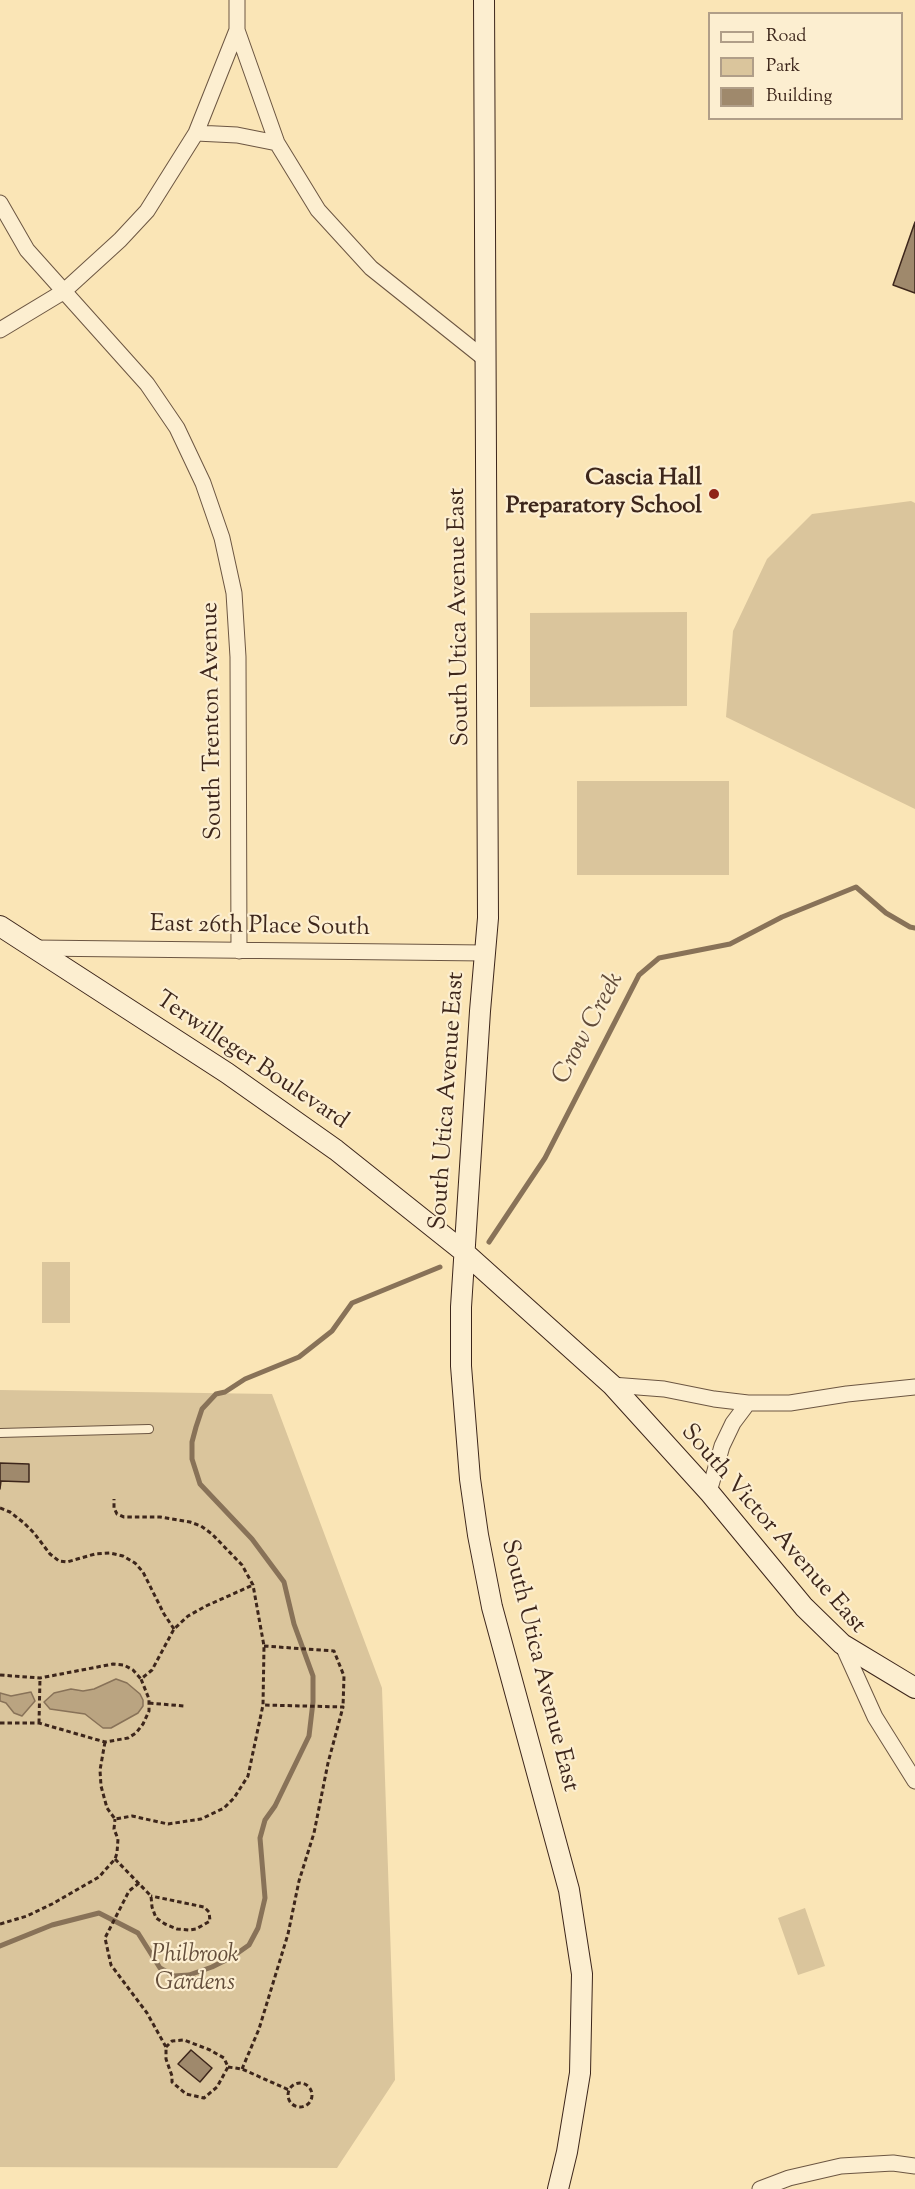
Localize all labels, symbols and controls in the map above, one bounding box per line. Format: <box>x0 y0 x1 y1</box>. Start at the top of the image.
legend <box>708 12 903 120</box>
text: Road <box>766 24 806 50</box>
text: Park <box>766 54 800 80</box>
text: Building <box>766 84 832 110</box>
place label: Cascia Hall Preparatory School <box>506 466 702 522</box>
street label: South Utica Avenue East <box>444 487 478 747</box>
marker: Cascia Hall Preparatory School <box>707 487 721 501</box>
street label: South Trenton Avenue <box>198 602 230 840</box>
street label: East 26th Place South <box>150 912 370 944</box>
water label: Crow Creek <box>547 968 633 1090</box>
street label: South Utica Avenue East <box>426 971 472 1231</box>
street label: Terwilleger Boulevard <box>149 987 353 1137</box>
street label: South Victor Avenue East <box>673 1419 871 1641</box>
street label: South Utica Avenue East <box>493 1537 583 1795</box>
park label: Philbrook Gardens <box>151 1943 239 1999</box>

